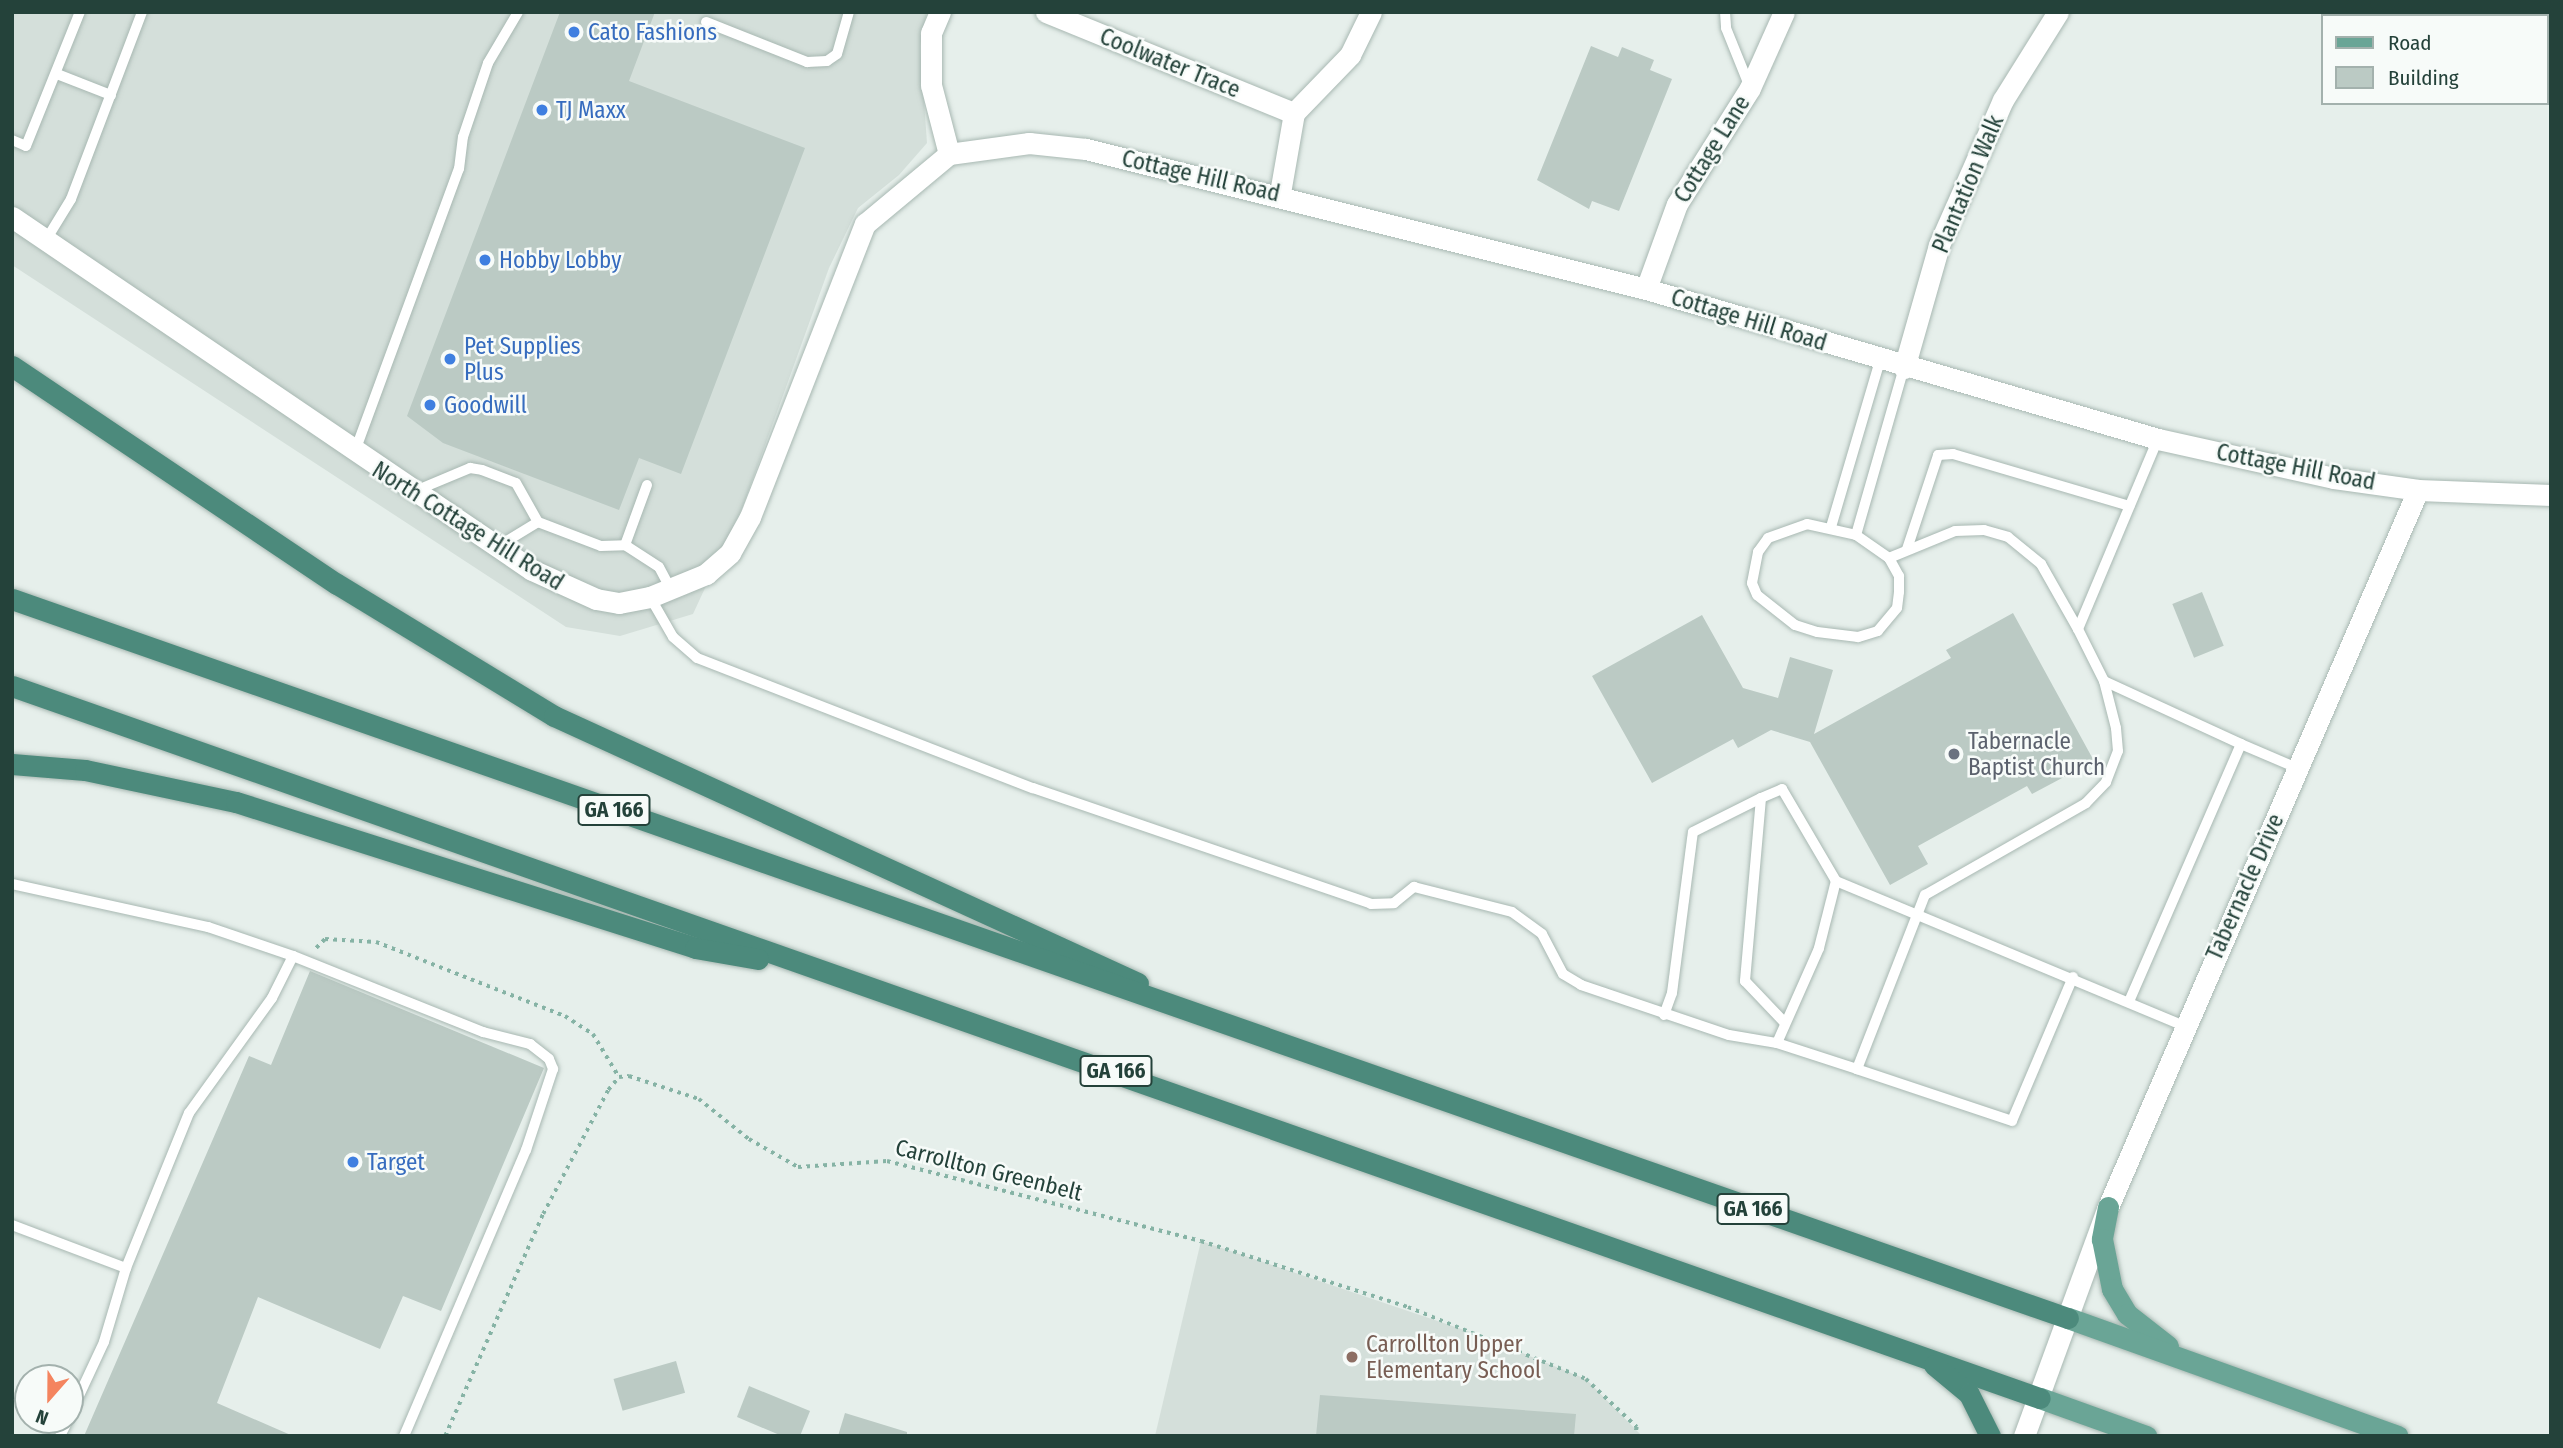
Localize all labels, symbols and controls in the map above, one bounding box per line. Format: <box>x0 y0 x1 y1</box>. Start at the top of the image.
legend <box>2322 14 2549 105</box>
place label: Cato Fashions <box>588 18 717 46</box>
street label: Coolwater Trace <box>1096 22 1244 104</box>
marker: Cato Fashions <box>566 24 582 40</box>
text: Road <box>2388 30 2432 56</box>
text: Building <box>2388 65 2459 91</box>
street label: Cottage Lane <box>1668 90 1756 208</box>
place label: TJ Maxx <box>556 96 626 124</box>
marker: TJ Maxx <box>534 102 550 118</box>
street label: Plantation Walk <box>1927 111 2009 257</box>
street label: Cottage Hill Road <box>1119 144 1283 208</box>
place label: Hobby Lobby <box>499 246 621 274</box>
marker: Hobby Lobby <box>477 252 493 268</box>
street label: Cottage Hill Road <box>1668 283 1830 357</box>
place label: Pet Supplies Plus <box>464 332 581 386</box>
marker: Pet Supplies Plus <box>442 351 458 367</box>
place label: Goodwill <box>444 391 527 419</box>
marker: Goodwill <box>422 397 438 413</box>
street label: Cottage Hill Road <box>2214 438 2378 496</box>
street label: North Cottage Hill Road <box>367 456 569 596</box>
place label: Tabernacle Baptist Church <box>1968 727 2105 781</box>
marker: Tabernacle Baptist Church <box>1946 746 1962 762</box>
road number: GA 166 <box>577 792 651 828</box>
street label: Tabernacle Drive <box>2200 810 2290 964</box>
road number: GA 166 <box>1079 1054 1153 1088</box>
street label: Carrollton Greenbelt <box>893 1133 1085 1207</box>
place label: Target <box>367 1148 425 1176</box>
marker: Target <box>345 1154 361 1170</box>
road number: GA 166 <box>1716 1192 1790 1226</box>
place label: Carrollton Upper Elementary School <box>1366 1330 1541 1384</box>
marker: Carrollton Upper Elementary School <box>1344 1349 1360 1365</box>
north arrow <box>14 1364 84 1434</box>
text: N <box>33 1404 51 1430</box>

